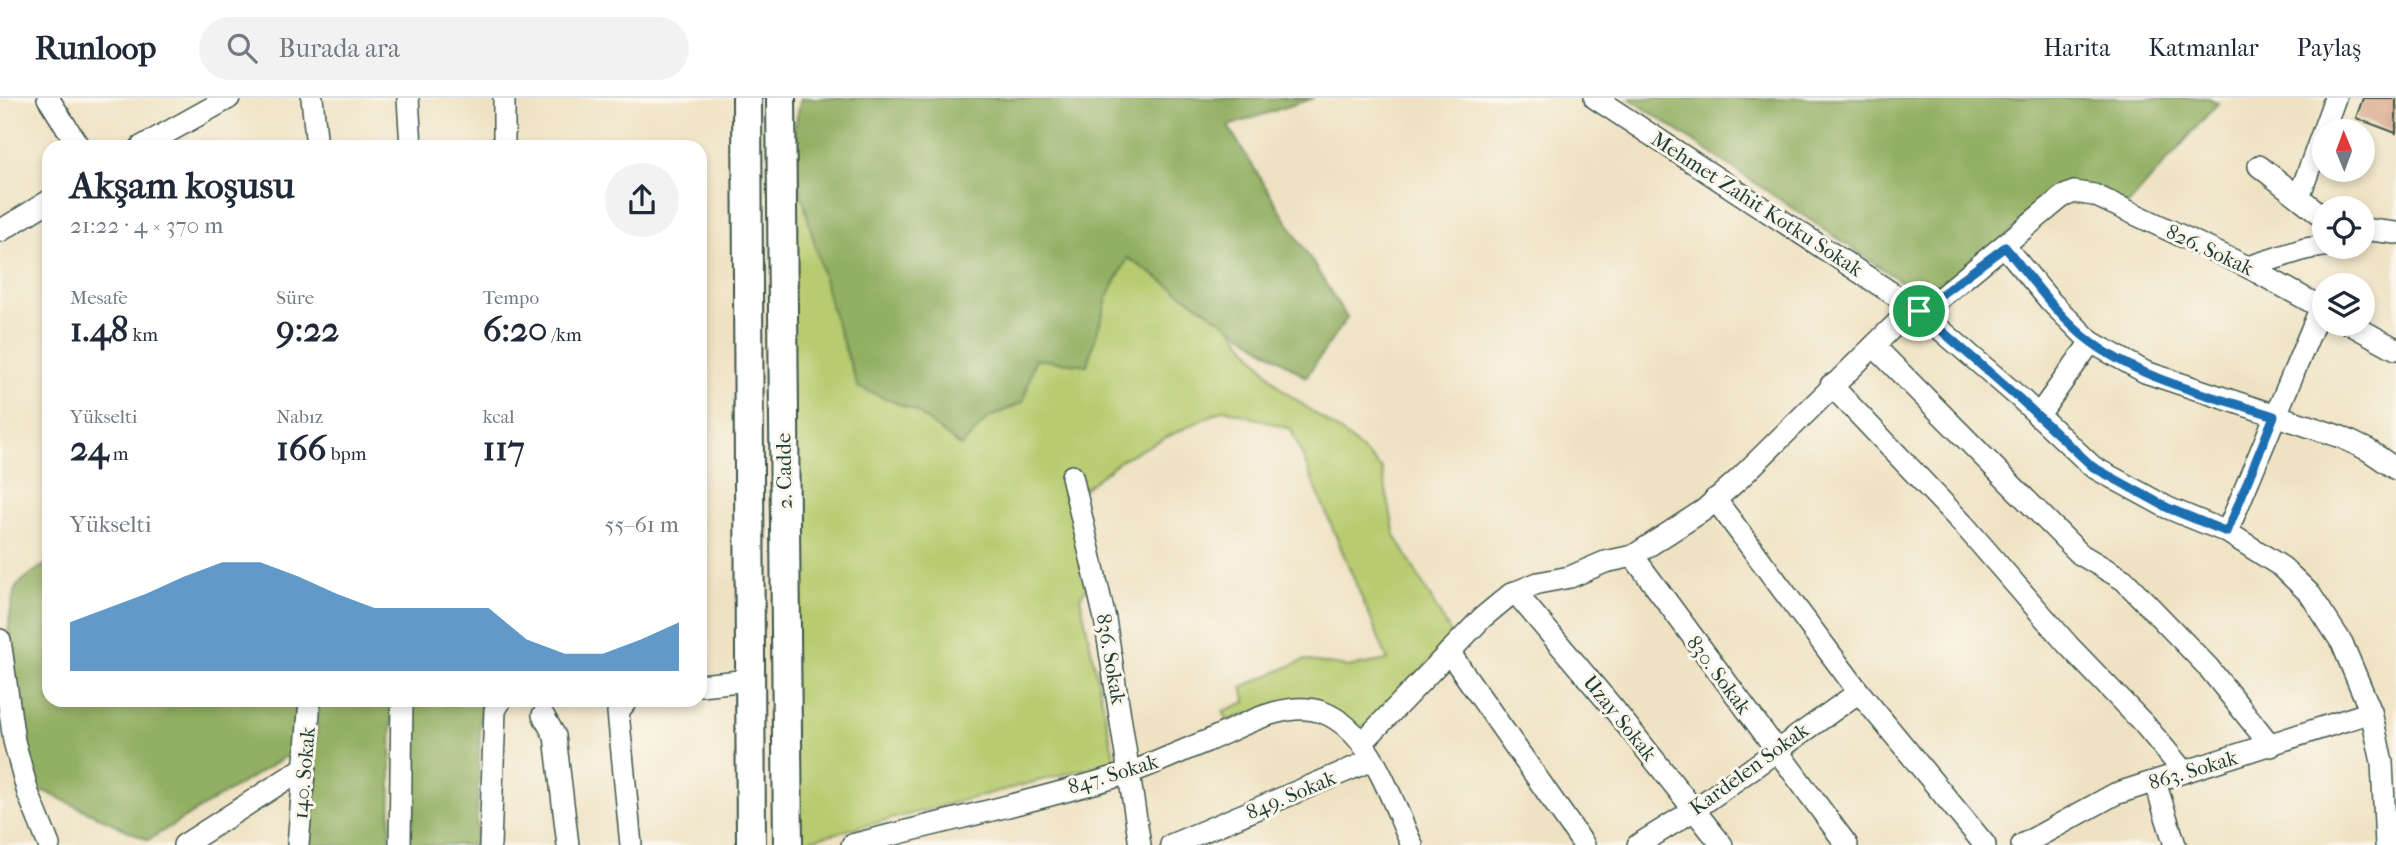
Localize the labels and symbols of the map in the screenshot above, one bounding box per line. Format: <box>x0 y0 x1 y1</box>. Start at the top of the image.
north arrow <box>2312 119 2375 182</box>
street label: Mehmet Zahit Kotku Sokak <box>1647 127 1867 282</box>
street label: 826. Sokak <box>2162 219 2258 281</box>
pin <box>1889 281 1949 341</box>
street label: 2. Cadde <box>771 433 797 509</box>
street label: 836. Sokak <box>1091 612 1131 706</box>
street label: 830. Sokak <box>1682 631 1756 719</box>
street label: Uzay Sokak <box>1578 670 1662 766</box>
street label: Kardelen Sokak <box>1685 718 1813 820</box>
street label: 140. Sokak <box>288 726 320 820</box>
street label: 863. Sokak <box>2146 745 2241 795</box>
street label: 847. Sokak <box>1065 749 1161 799</box>
street label: 849. Sokak <box>1243 765 1340 825</box>

